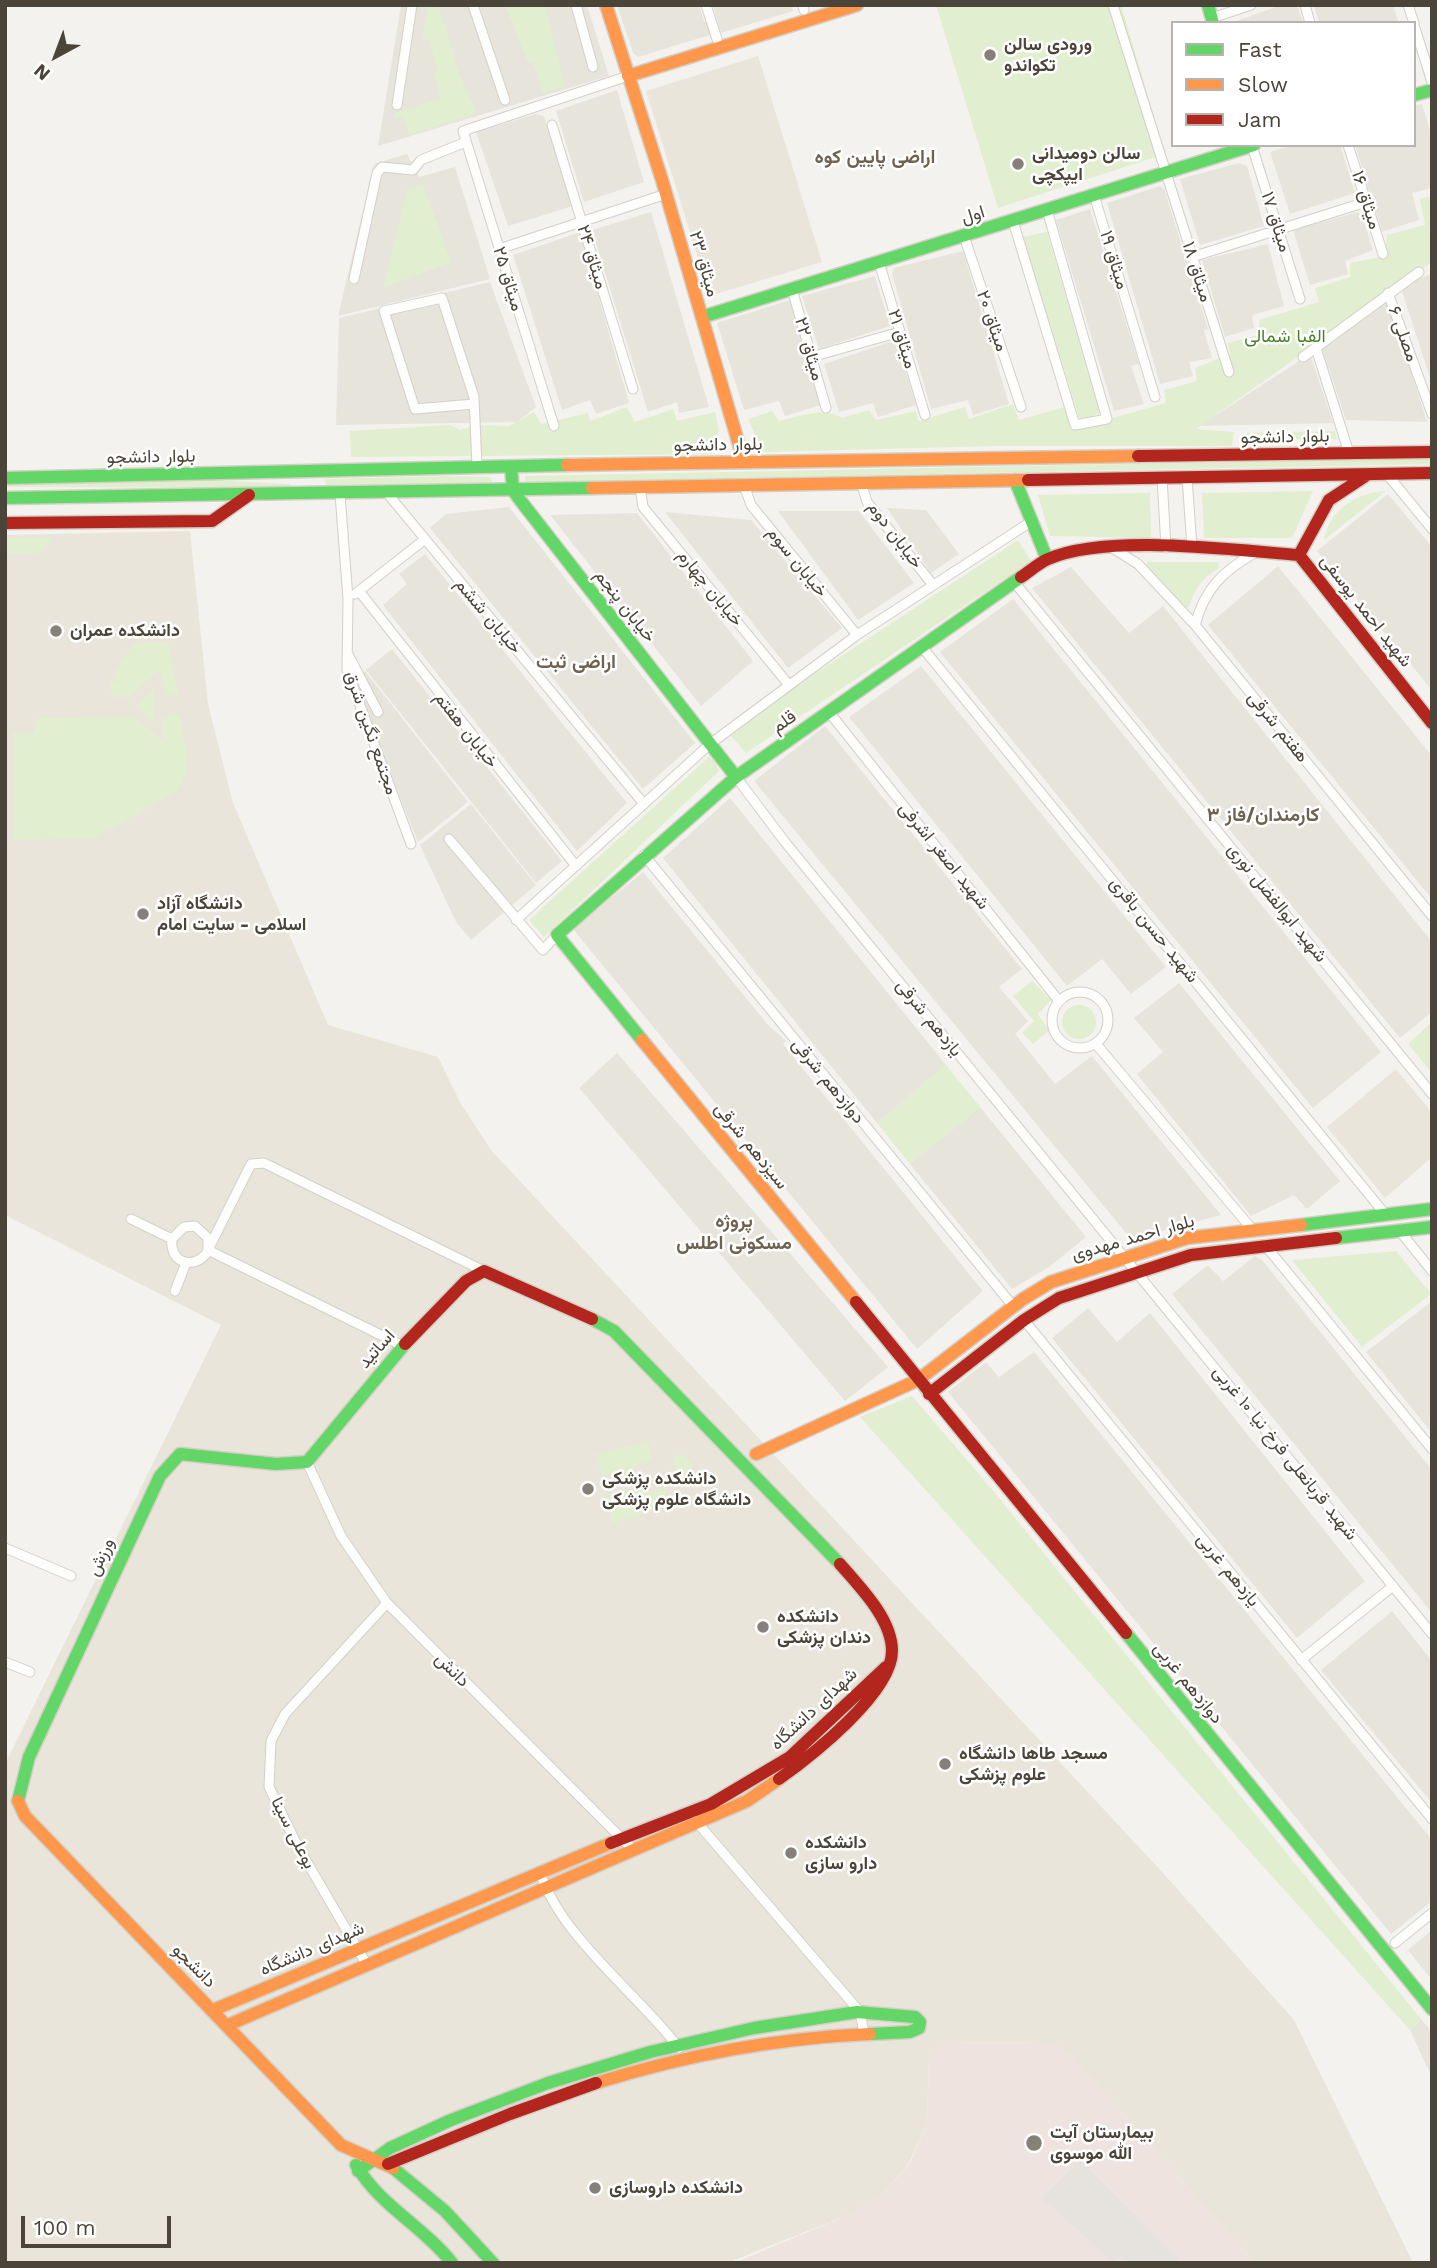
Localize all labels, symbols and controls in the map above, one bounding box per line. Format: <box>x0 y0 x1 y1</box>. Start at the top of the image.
north arrow <box>21 21 91 91</box>
legend <box>1171 21 1416 147</box>
place label: ورودی سالن تکواندو <box>1004 34 1092 76</box>
text: Fast <box>1238 37 1282 62</box>
marker: ورودی سالن تکواندو <box>982 47 998 63</box>
text: N <box>29 59 55 86</box>
text: Slow <box>1238 72 1288 97</box>
text: Jam <box>1238 107 1281 132</box>
place label: سالن دومیدانی ایپکچی <box>1032 143 1140 186</box>
district label: اراضی پایین کوه <box>815 146 935 168</box>
marker: سالن دومیدانی ایپکچی <box>1010 156 1026 172</box>
street label: میثاق ۱۶ <box>1346 168 1386 232</box>
street label: میثاق ۱۷ <box>1256 189 1296 255</box>
street label: اول <box>959 201 987 229</box>
street label: میثاق ۲۴ <box>572 222 612 292</box>
street label: میثاق ۱۹ <box>1095 228 1133 292</box>
street label: میثاق ۲۳ <box>684 229 724 299</box>
street label: میثاق ۱۸ <box>1177 239 1217 305</box>
street label: میثاق ۲۵ <box>488 244 528 314</box>
street label: میثاق ۲۰ <box>971 288 1013 354</box>
street label: مصلی ۶ <box>1383 303 1423 365</box>
street label: میثاق ۲۱ <box>883 307 921 371</box>
street label: میثاق ۲۲ <box>790 315 828 383</box>
park label: الفبا شمالی <box>1244 326 1326 348</box>
street label: بلوار دانشجو <box>1240 425 1330 449</box>
street label: بلوار دانشجو <box>673 433 763 457</box>
street label: بلوار دانشجو <box>106 445 196 469</box>
street label: خیابان دوم <box>863 497 927 573</box>
street label: خیابان سوم <box>762 522 832 602</box>
street label: خیابان چهارم <box>672 545 748 631</box>
street label: شهید احمد یوسفی <box>1315 550 1417 672</box>
street label: خیابان پنجم <box>590 565 660 647</box>
street label: خیابان ششم <box>450 574 526 658</box>
place label: دانشکده عمران <box>70 620 180 642</box>
marker: دانشکده عمران <box>48 623 64 639</box>
district label: اراضی ثبت <box>536 651 616 673</box>
street label: مجتمع نگین شرق <box>340 668 402 798</box>
street label: هفتم شرقی <box>1243 687 1313 767</box>
street label: خیابان هفتم <box>429 688 503 772</box>
street label: قلم <box>767 706 801 738</box>
street label: شهید اصغر اشرفی <box>894 798 994 914</box>
district label: کارمندان/فاز ۳ <box>1207 804 1319 826</box>
street label: شهید ابوالفضل نوری <box>1222 839 1332 967</box>
street label: شهید حسن باقری <box>1105 873 1203 987</box>
place label: دانشگاه آزاد اسلامی - سایت امام <box>157 893 306 936</box>
marker: دانشگاه آزاد اسلامی - سایت امام <box>135 906 151 922</box>
street label: یازدهم شرقی <box>891 975 967 1061</box>
street label: دوازدهم شرقی <box>787 1034 869 1128</box>
street label: سیزدهم شرقی <box>709 1098 793 1194</box>
district label: پروژه مسکونی اطلس <box>676 1210 792 1254</box>
street label: بلوار احمد مهدوی <box>1069 1210 1197 1266</box>
street label: اساتید <box>354 1325 400 1373</box>
street label: شهید قربانعلی فرخ نیا ۱۰ غربی <box>1208 1361 1362 1545</box>
place label: دانشکده پزشکی دانشگاه علوم پزشکی <box>602 1468 751 1510</box>
marker: دانشکده پزشکی دانشگاه علوم پزشکی <box>580 1481 596 1497</box>
street label: یازدهم غربی <box>1192 1529 1264 1611</box>
street label: ورزش <box>83 1534 119 1580</box>
place label: دانشکده دندان پزشکی <box>777 1606 871 1648</box>
marker: دانشکده دندان پزشکی <box>755 1619 771 1635</box>
street label: دوازدهم غربی <box>1149 1638 1227 1728</box>
street label: دانش <box>430 1648 474 1692</box>
street label: شهدای دانشگاه <box>766 1663 862 1755</box>
place label: مسجد طاها دانشگاه علوم پزشکی <box>959 1743 1108 1786</box>
marker: مسجد طاها دانشگاه علوم پزشکی <box>937 1756 953 1772</box>
street label: بوعلی سینا <box>266 1793 320 1873</box>
place label: دانشکده دارو سازی <box>805 1832 877 1874</box>
marker: دانشکده دارو سازی <box>783 1845 799 1861</box>
street label: شهدای دانشگاه <box>257 1917 367 1981</box>
street label: دانشجو <box>167 1939 221 1993</box>
place label: بیمارستان آیت الله موسوی <box>1050 2122 1154 2164</box>
marker: بیمارستان آیت الله موسوی <box>1024 2133 1044 2153</box>
place label: دانشکده داروسازی <box>609 2177 743 2199</box>
marker: دانشکده داروسازی <box>587 2180 603 2196</box>
scale bar <box>24 2202 175 2246</box>
text: 100 m <box>34 2215 96 2240</box>

